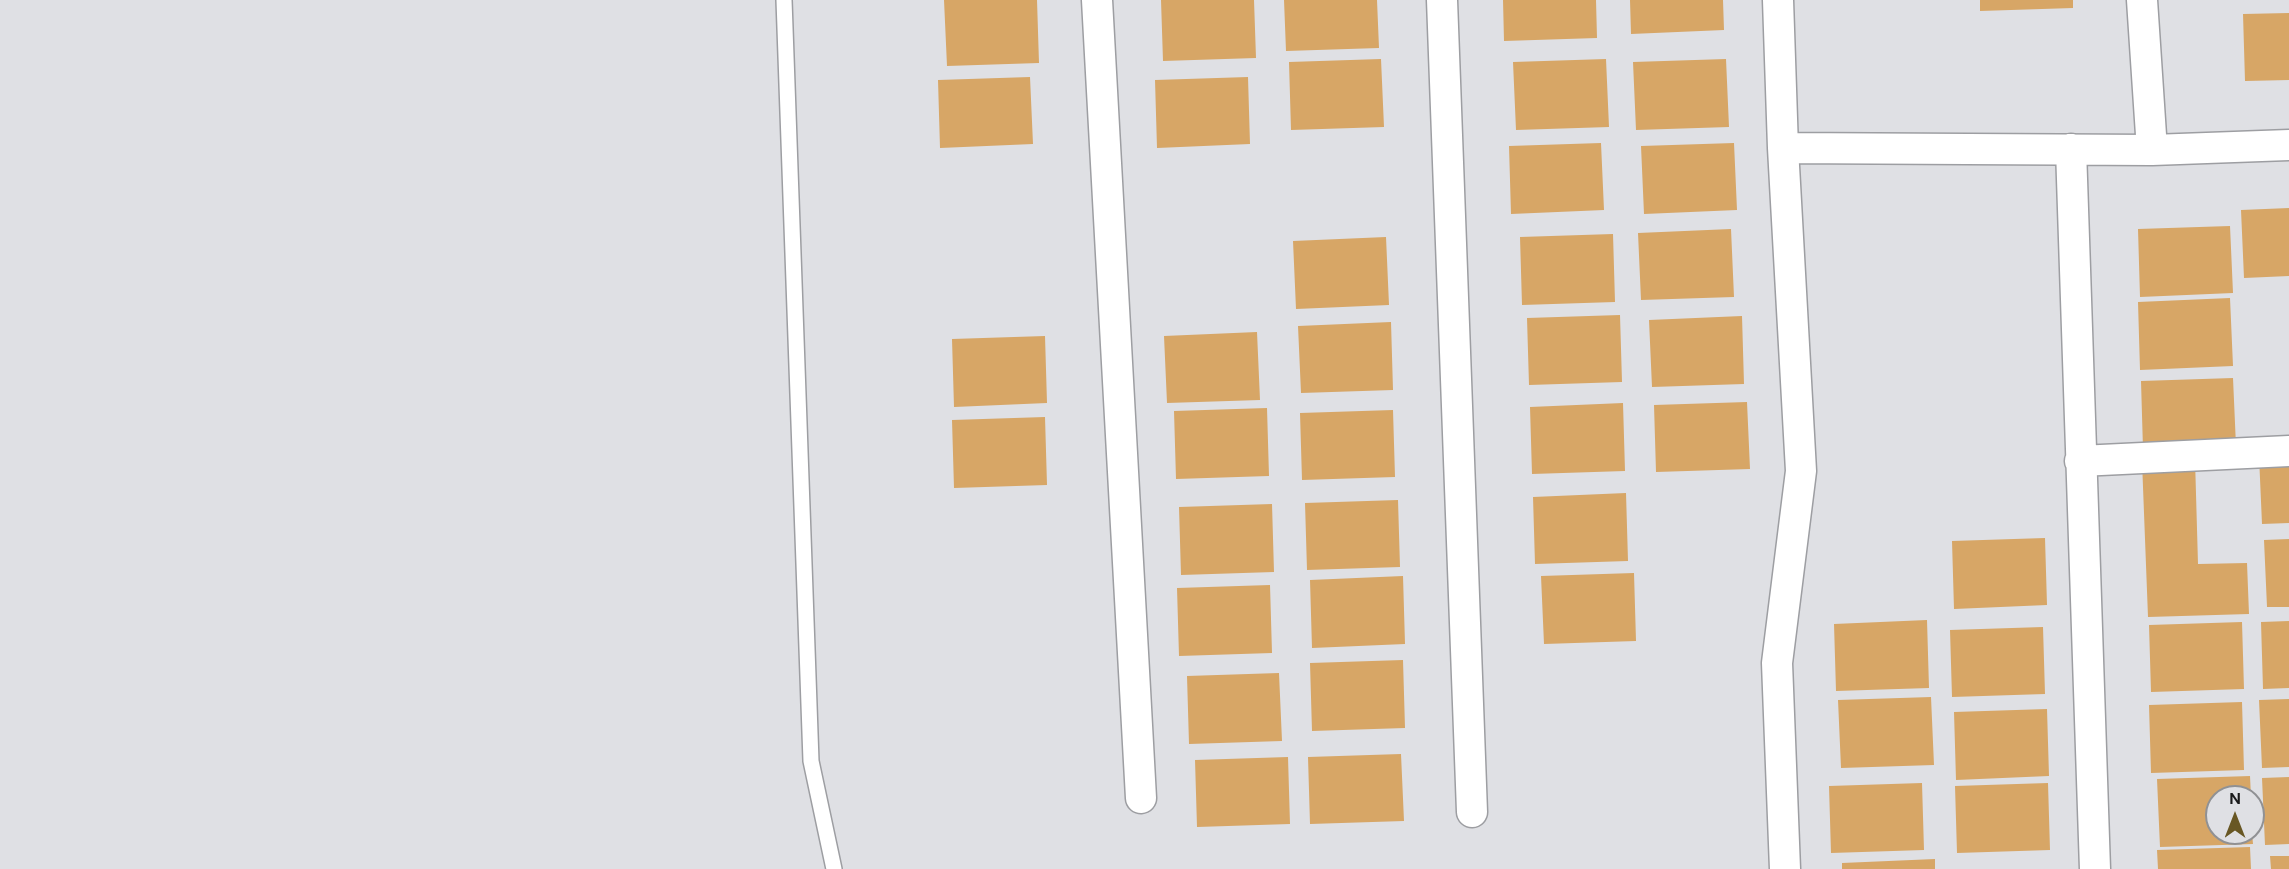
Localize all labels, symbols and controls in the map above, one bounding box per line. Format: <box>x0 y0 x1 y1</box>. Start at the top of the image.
north arrow <box>2205 785 2265 845</box>
text: N <box>2229 788 2241 809</box>

